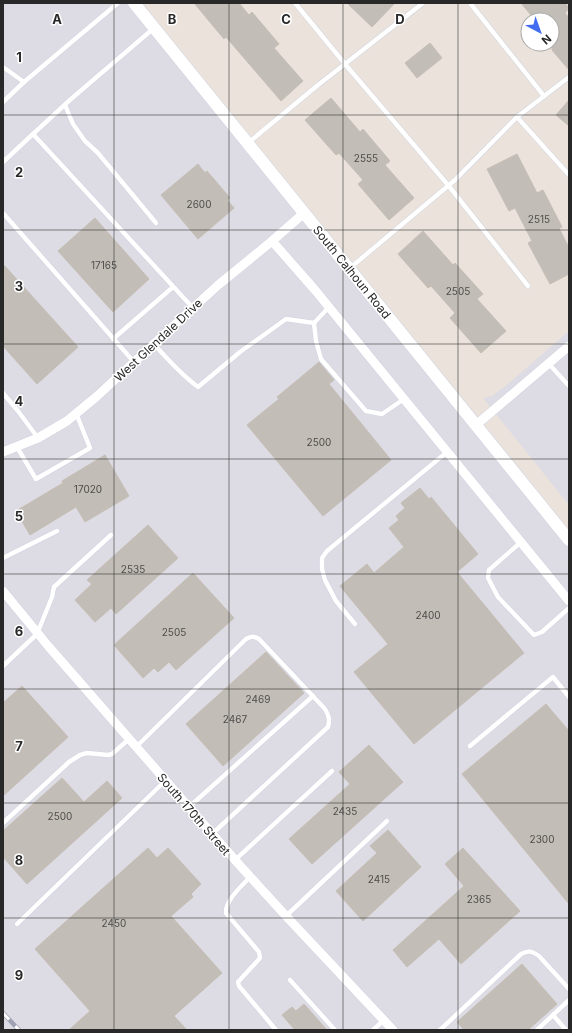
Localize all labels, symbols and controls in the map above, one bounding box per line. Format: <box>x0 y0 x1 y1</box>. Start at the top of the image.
text: A <box>52 11 62 27</box>
text: B <box>168 11 177 27</box>
text: C <box>281 11 291 27</box>
text: D <box>395 11 405 27</box>
north arrow <box>520 12 560 52</box>
text: N <box>539 32 554 48</box>
text: 1 <box>16 49 22 65</box>
house number: 2555 <box>354 152 378 164</box>
text: 2 <box>15 164 23 180</box>
house number: 2600 <box>187 198 211 210</box>
house number: 2515 <box>528 213 550 225</box>
street label: South Calhoun Road <box>310 222 394 322</box>
house number: 17165 <box>91 259 117 271</box>
text: 3 <box>15 278 23 294</box>
house number: 2505 <box>446 285 470 297</box>
street label: West Glendale Drive <box>111 295 205 385</box>
text: 4 <box>15 393 24 409</box>
house number: 2500 <box>307 436 331 448</box>
house number: 17020 <box>74 483 102 495</box>
text: 5 <box>15 508 23 524</box>
house number: 2535 <box>121 563 145 575</box>
house number: 2400 <box>415 609 441 621</box>
text: 6 <box>15 623 23 639</box>
house number: 2505 <box>162 626 186 638</box>
house number: 2469 <box>246 693 270 705</box>
house number: 2467 <box>223 713 247 725</box>
text: 7 <box>15 738 23 754</box>
street label: South 170th Street <box>154 770 234 858</box>
house number: 2435 <box>333 805 357 817</box>
house number: 2500 <box>48 810 72 822</box>
house number: 2300 <box>530 833 554 845</box>
text: 8 <box>15 852 23 868</box>
house number: 2415 <box>368 873 390 885</box>
house number: 2365 <box>467 893 491 905</box>
house number: 2450 <box>102 917 126 929</box>
text: 9 <box>15 967 23 983</box>

